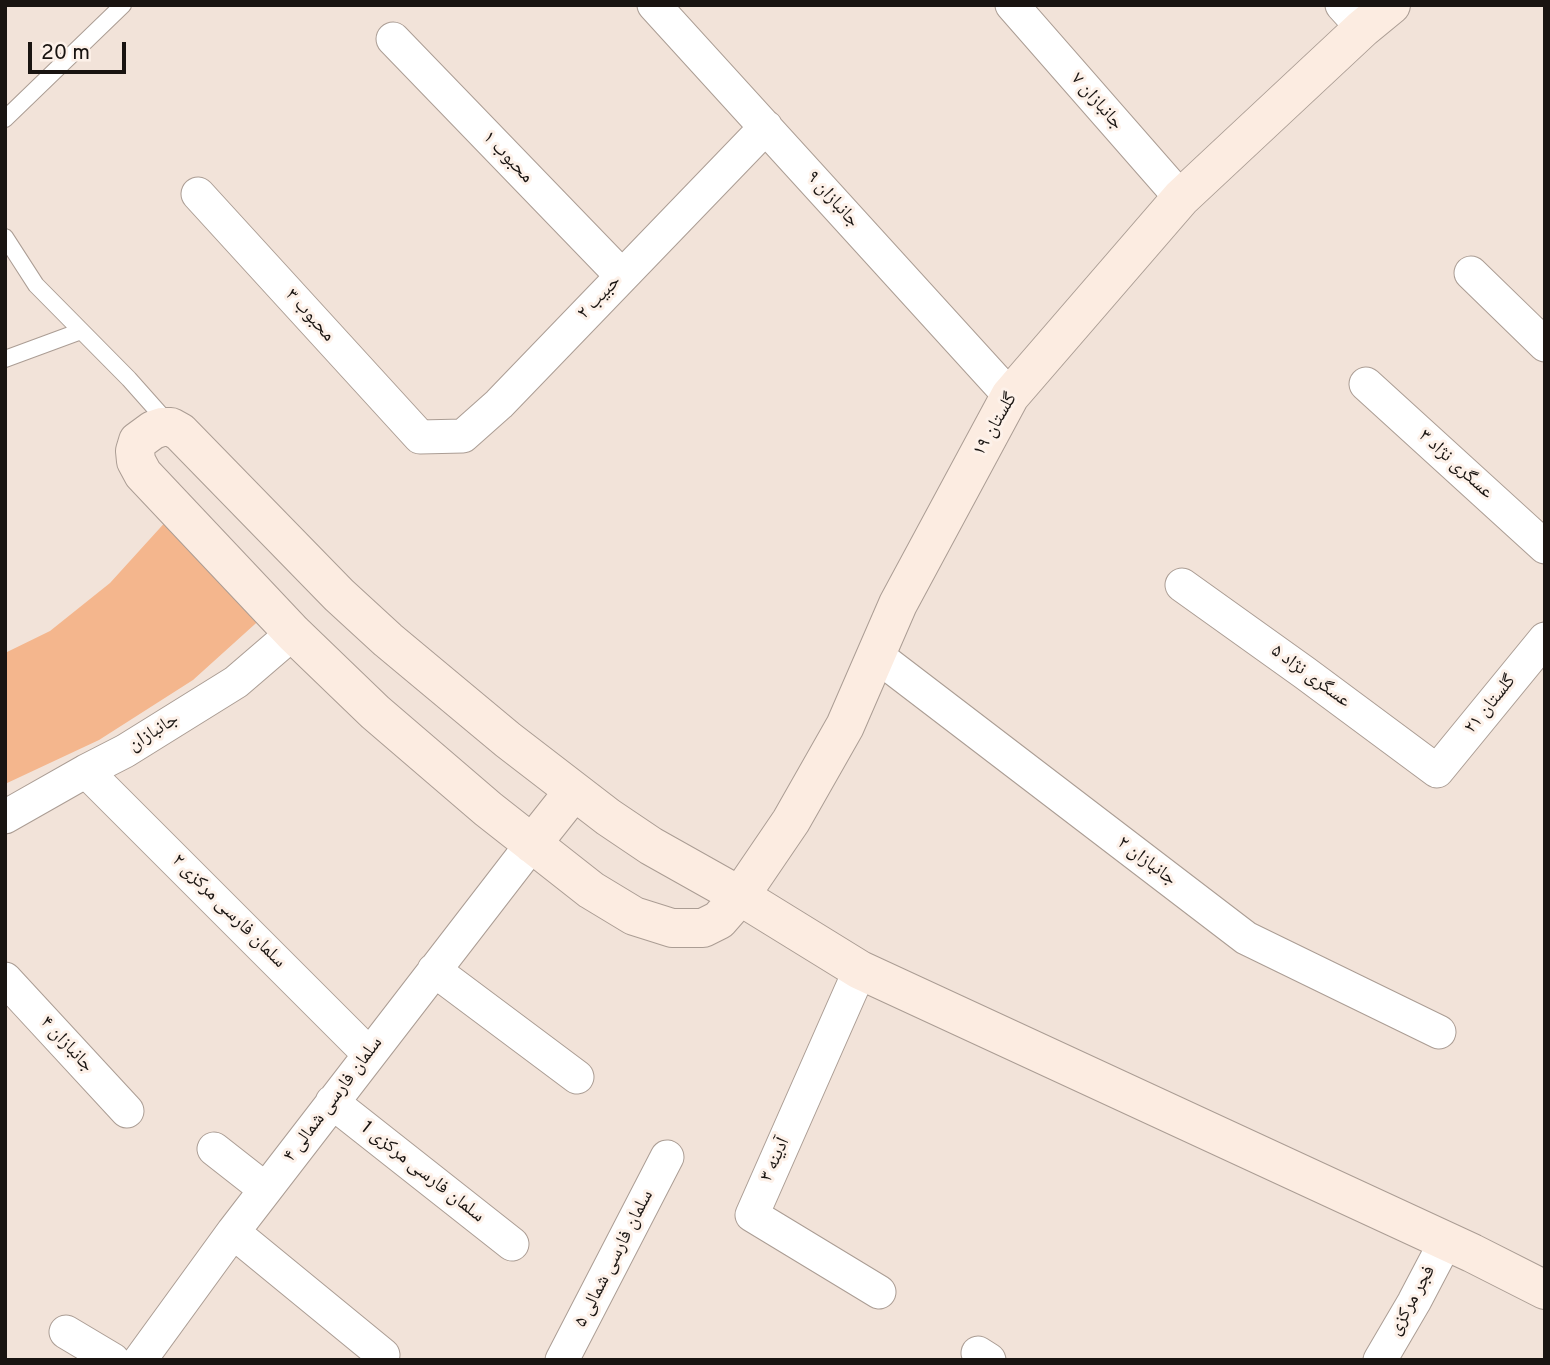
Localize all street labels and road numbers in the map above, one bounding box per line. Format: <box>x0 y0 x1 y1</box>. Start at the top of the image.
street label: جانبازان ۷ <box>1065 69 1127 135</box>
street label: محبوب ۱ <box>477 127 537 189</box>
street label: جانبازان ۹ <box>801 167 863 233</box>
street label: حبیب ۲ <box>573 271 627 325</box>
street label: محبوب ۳ <box>279 285 339 347</box>
street label: گلستان ۱۹ <box>969 389 1023 461</box>
street label: عسگری نژاد ۳ <box>1413 425 1497 505</box>
street label: عسگری نژاد ۵ <box>1266 640 1354 714</box>
street label: گلستان ۲۱ <box>1460 671 1522 739</box>
street label: جانبازان <box>124 709 184 757</box>
street label: جانبازان ۲ <box>1112 832 1180 892</box>
street label: سلمان فارسی مرکزی ۲ <box>166 850 290 974</box>
street label: جانبازان ۴ <box>34 1012 98 1078</box>
street label: سلمان فارسی شمالی ۴ <box>280 1033 388 1167</box>
street label: سلمان فارسی مرکزی 1 <box>356 1118 488 1228</box>
street label: آدینه ۳ <box>756 1134 796 1186</box>
street label: سلمان فارسی شمالی ۵ <box>571 1187 659 1331</box>
street label: فجر مرکزی <box>1385 1262 1441 1340</box>

